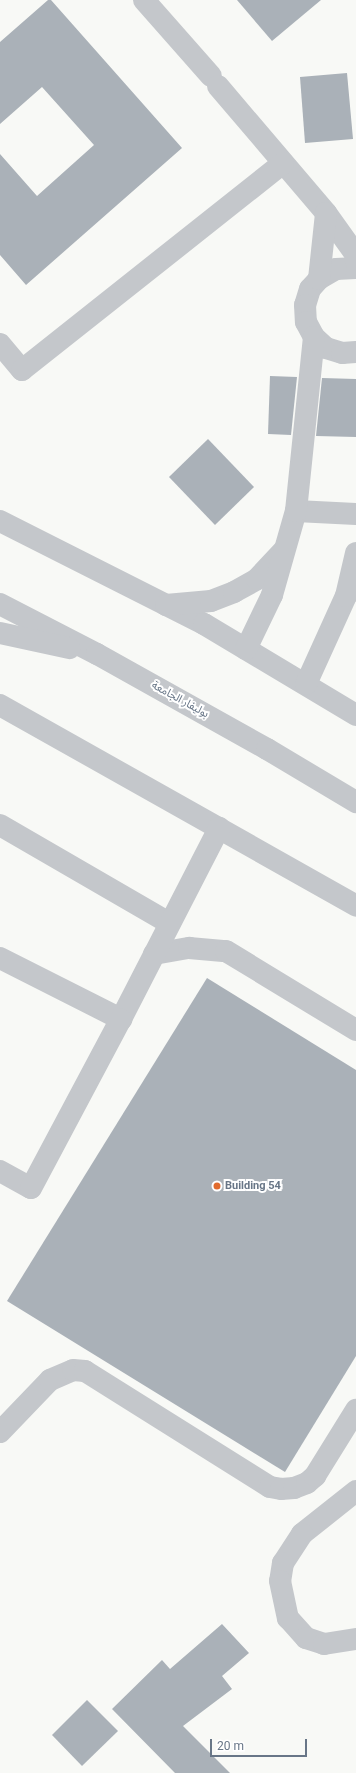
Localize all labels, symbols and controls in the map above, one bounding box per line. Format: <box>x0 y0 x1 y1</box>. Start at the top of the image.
street label: بوليفار الجامعة <box>149 679 211 721</box>
place label: Building 54 <box>225 1179 281 1193</box>
marker: Building 54 <box>212 1181 222 1191</box>
scale bar <box>212 1731 309 1757</box>
text: 20 m <box>217 1739 244 1753</box>

